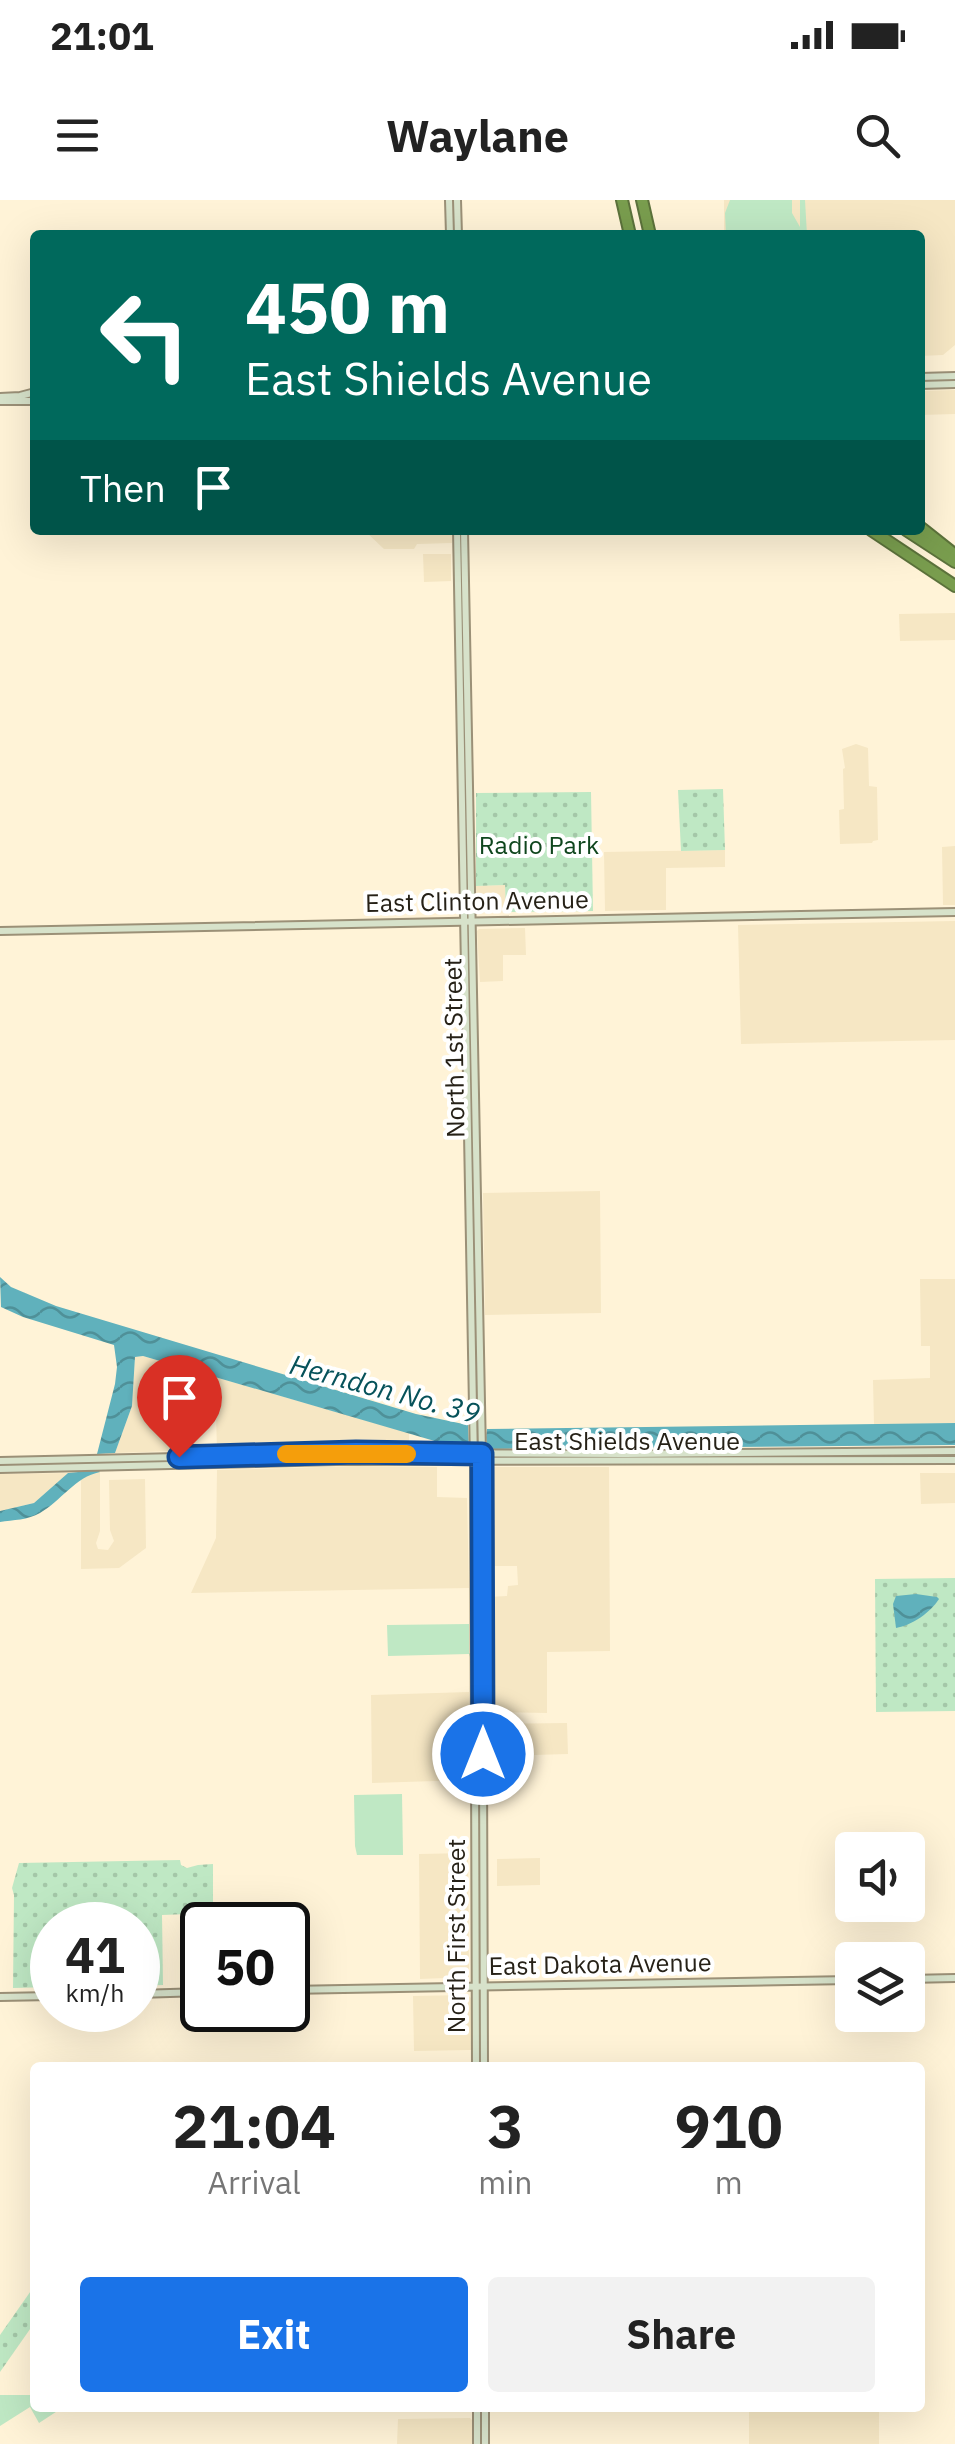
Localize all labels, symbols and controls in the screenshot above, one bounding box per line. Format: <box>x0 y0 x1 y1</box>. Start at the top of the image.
text: 21:01 <box>50 11 154 60</box>
text: Waylane <box>386 106 569 164</box>
icon: menu <box>50 108 105 163</box>
icon: search <box>850 108 905 163</box>
text: 450 m <box>245 261 450 352</box>
icon: left <box>80 270 210 400</box>
text: East Shields Avenue <box>245 349 652 407</box>
icon: arrive <box>186 460 241 515</box>
text: Then <box>80 463 166 512</box>
park label: Radio Park <box>479 828 599 861</box>
street label: East Clinton Avenue <box>365 882 589 919</box>
street label: North 1st Street <box>435 958 472 1138</box>
water label: Herndon No. 39 <box>286 1345 484 1432</box>
pin <box>137 1355 222 1458</box>
icon: arrive <box>152 1370 207 1425</box>
street label: East Shields Avenue <box>514 1424 740 1457</box>
position arrow <box>431 1702 535 1806</box>
map controls <box>835 1832 925 2032</box>
button: sound <box>835 1832 925 1922</box>
street label: North First Street <box>439 1839 472 2033</box>
speed limit sign: 50 <box>180 1902 310 2032</box>
text: 41 <box>65 1922 125 1987</box>
button: layers <box>835 1942 925 2032</box>
street label: East Dakota Avenue <box>488 1945 712 1982</box>
text: km/h <box>66 1976 124 2009</box>
text: 21:04 <box>172 2086 336 2165</box>
text: 3 <box>487 2086 523 2165</box>
text: 910 <box>675 2086 783 2165</box>
text: Arrival <box>208 2161 301 2203</box>
text: min <box>478 2161 532 2203</box>
text: m <box>715 2161 743 2203</box>
button: Exit <box>80 2277 468 2392</box>
button: Share <box>488 2277 875 2392</box>

